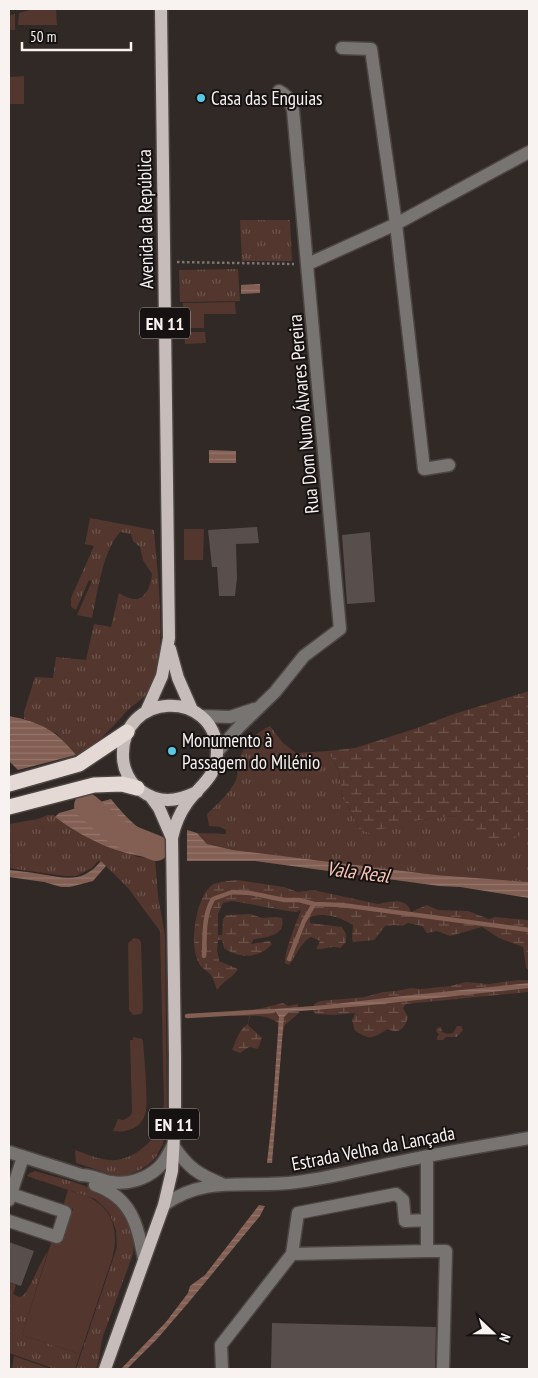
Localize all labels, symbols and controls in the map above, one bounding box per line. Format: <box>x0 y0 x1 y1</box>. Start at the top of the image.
scale bar <box>22 20 131 52</box>
text: 50 m <box>30 27 56 46</box>
place label: Casa das Enguias <box>211 86 322 110</box>
marker: Casa das Enguias <box>195 92 207 104</box>
street label: Avenida da República <box>132 149 158 289</box>
road number: EN 11 <box>140 307 190 338</box>
street label: Rua Dom Nuno Álvares Pereira <box>282 313 324 515</box>
place label: Monumento à Passagem do Milénio <box>182 728 320 774</box>
marker: Monumento à Passagem do Milénio <box>166 745 178 757</box>
water label: Vala Real <box>325 855 393 889</box>
road number: EN 11 <box>149 1108 199 1140</box>
street label: Estrada Velha da Lançada <box>289 1120 457 1176</box>
north arrow <box>468 1308 518 1358</box>
text: N <box>495 1331 515 1345</box>

